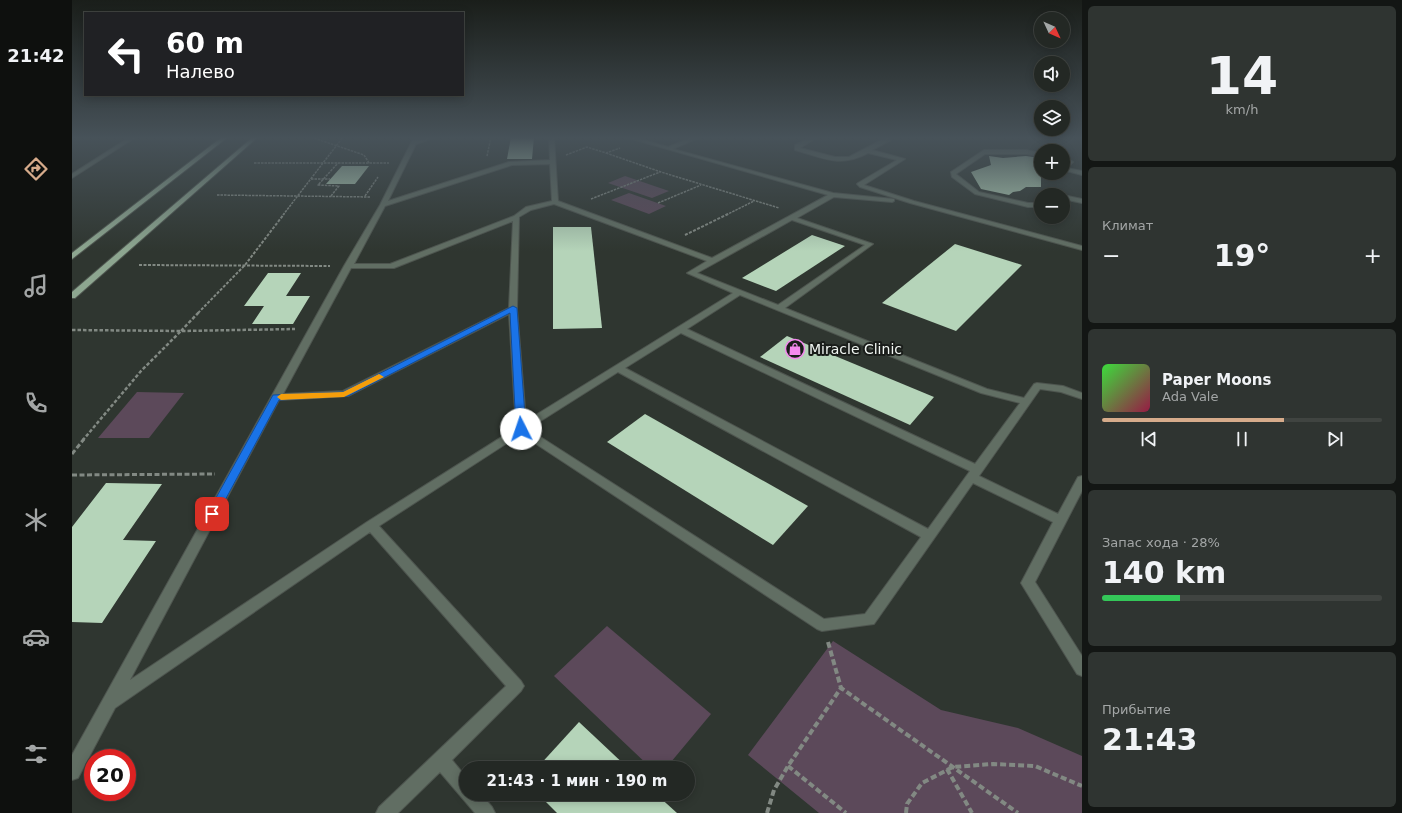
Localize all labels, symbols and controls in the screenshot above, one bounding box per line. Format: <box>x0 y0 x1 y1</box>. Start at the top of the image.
north arrow <box>1034 12 1070 48</box>
map controls <box>1034 12 1070 224</box>
text: 60 m <box>166 27 244 60</box>
icon: left <box>100 28 152 80</box>
text: 21:42 <box>7 45 65 66</box>
text: 14 <box>1206 46 1278 106</box>
button: sound <box>1034 56 1070 92</box>
text: Налево <box>166 61 235 82</box>
button: layers <box>1034 100 1070 136</box>
text: km/h <box>1226 102 1258 117</box>
button: + <box>1034 144 1070 180</box>
icon: directions <box>22 155 50 183</box>
button: − <box>1034 188 1070 224</box>
text: Климат <box>1102 218 1153 233</box>
text: 19° <box>1214 238 1270 273</box>
text: − <box>1102 243 1120 268</box>
text: + <box>1364 243 1382 268</box>
icon: music <box>22 272 50 300</box>
shop icon: Miracle Clinic <box>784 338 806 360</box>
place label: Miracle Clinic <box>809 341 902 357</box>
text: Paper Moons <box>1162 371 1271 389</box>
icon: phone <box>22 389 50 417</box>
text: Ada Vale <box>1162 389 1218 404</box>
position arrow <box>500 408 542 450</box>
icon: previous <box>1138 428 1160 450</box>
icon: pause <box>1231 428 1253 450</box>
icon: next <box>1324 428 1346 450</box>
pin <box>195 497 229 531</box>
icon: arrive <box>201 503 223 525</box>
icon: climate <box>22 506 50 534</box>
text: Запас хода · 28% <box>1102 535 1220 550</box>
text: 140 km <box>1102 555 1226 590</box>
icon: car <box>22 623 50 651</box>
text: Прибытие <box>1102 702 1171 717</box>
text: 21:43 <box>1102 722 1198 757</box>
icon: filters <box>22 740 50 768</box>
speed limit sign: 20 <box>84 749 136 801</box>
text: 21:43 · 1 мин · 190 m <box>487 772 668 790</box>

